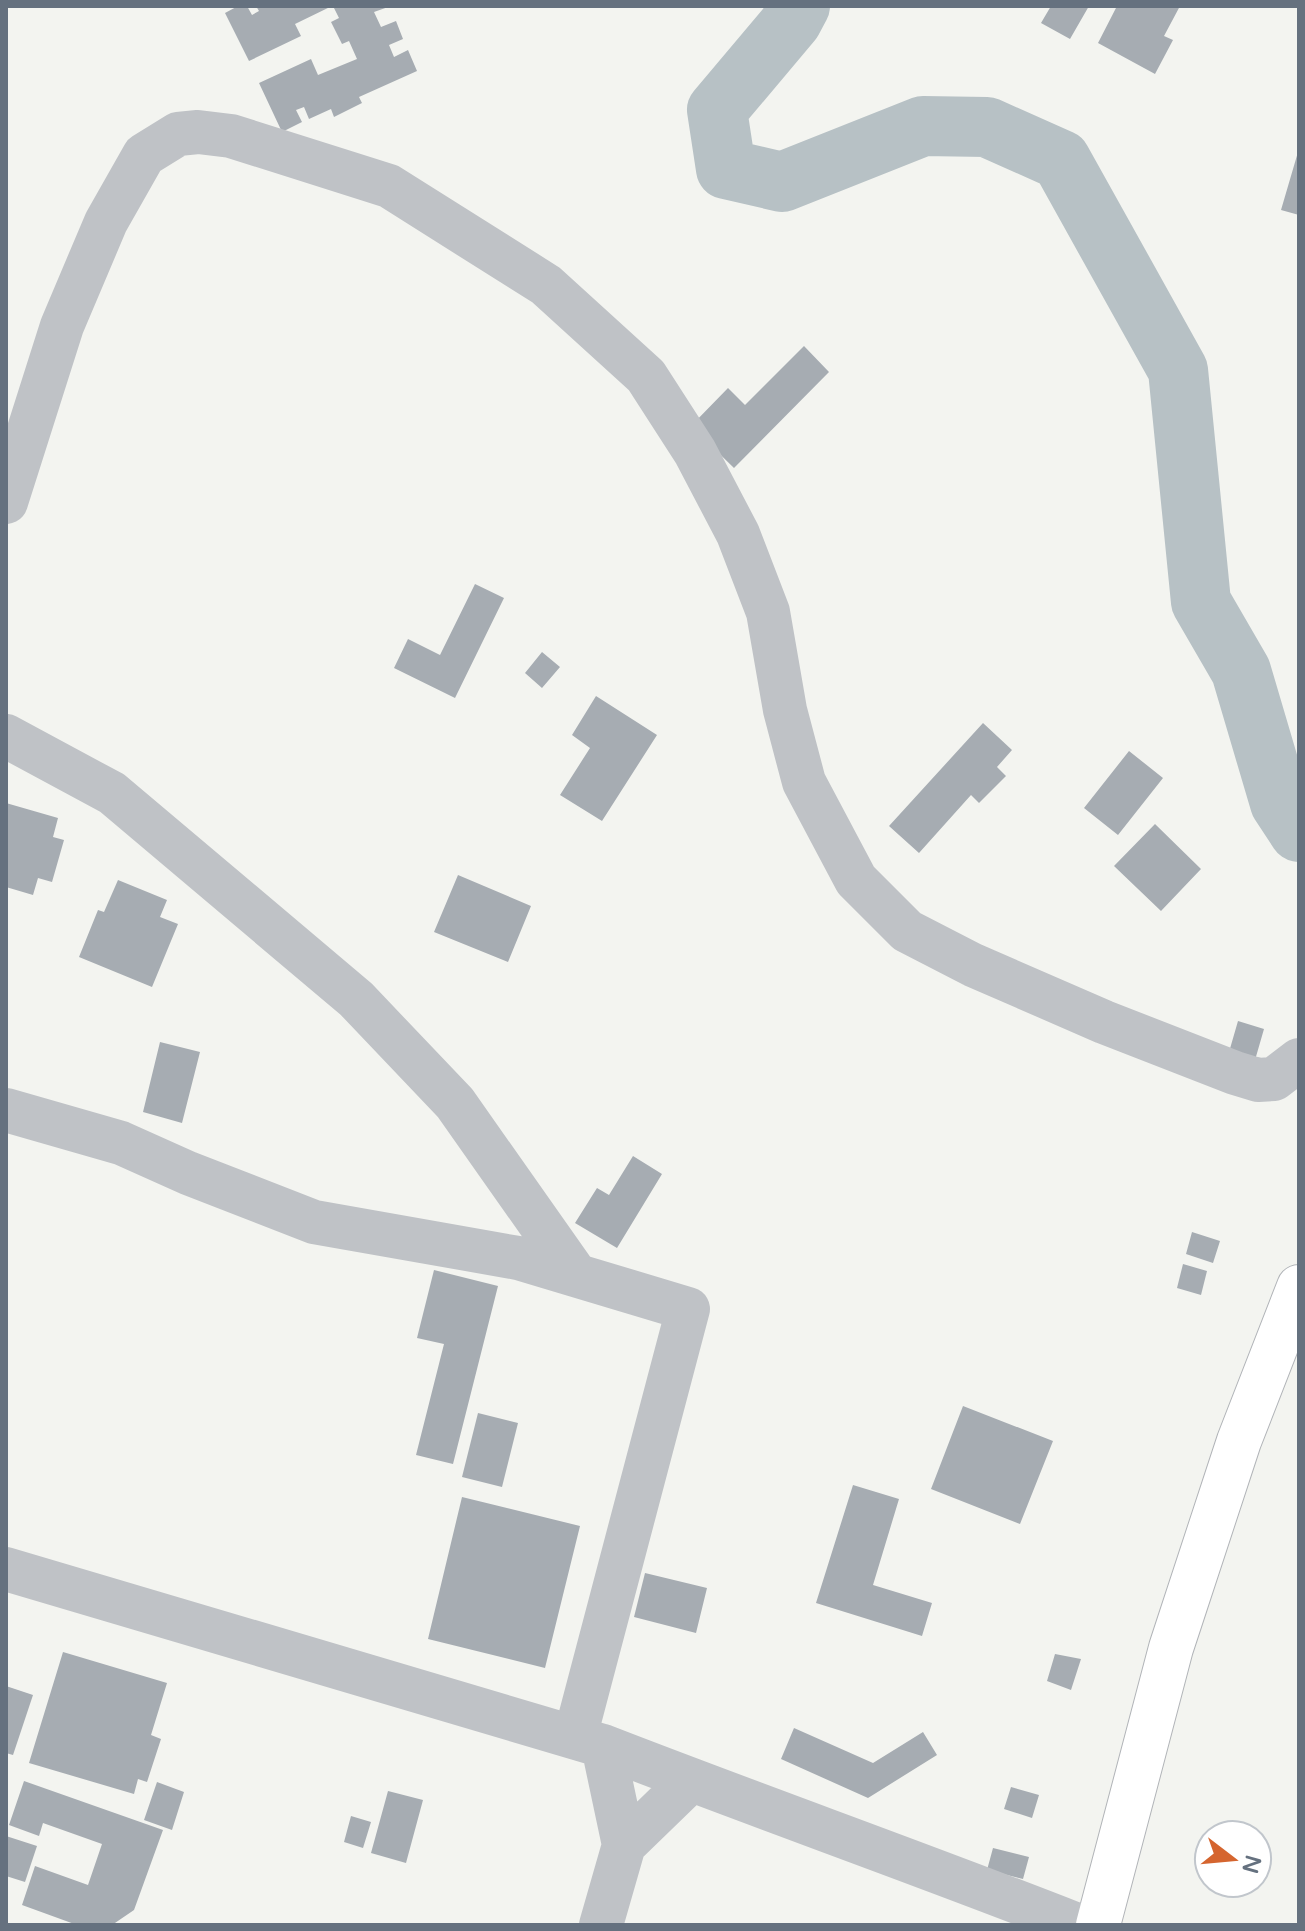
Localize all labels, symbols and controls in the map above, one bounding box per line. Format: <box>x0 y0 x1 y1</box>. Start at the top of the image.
north arrow <box>1193 1819 1273 1899</box>
text: N <box>1236 1852 1266 1876</box>

